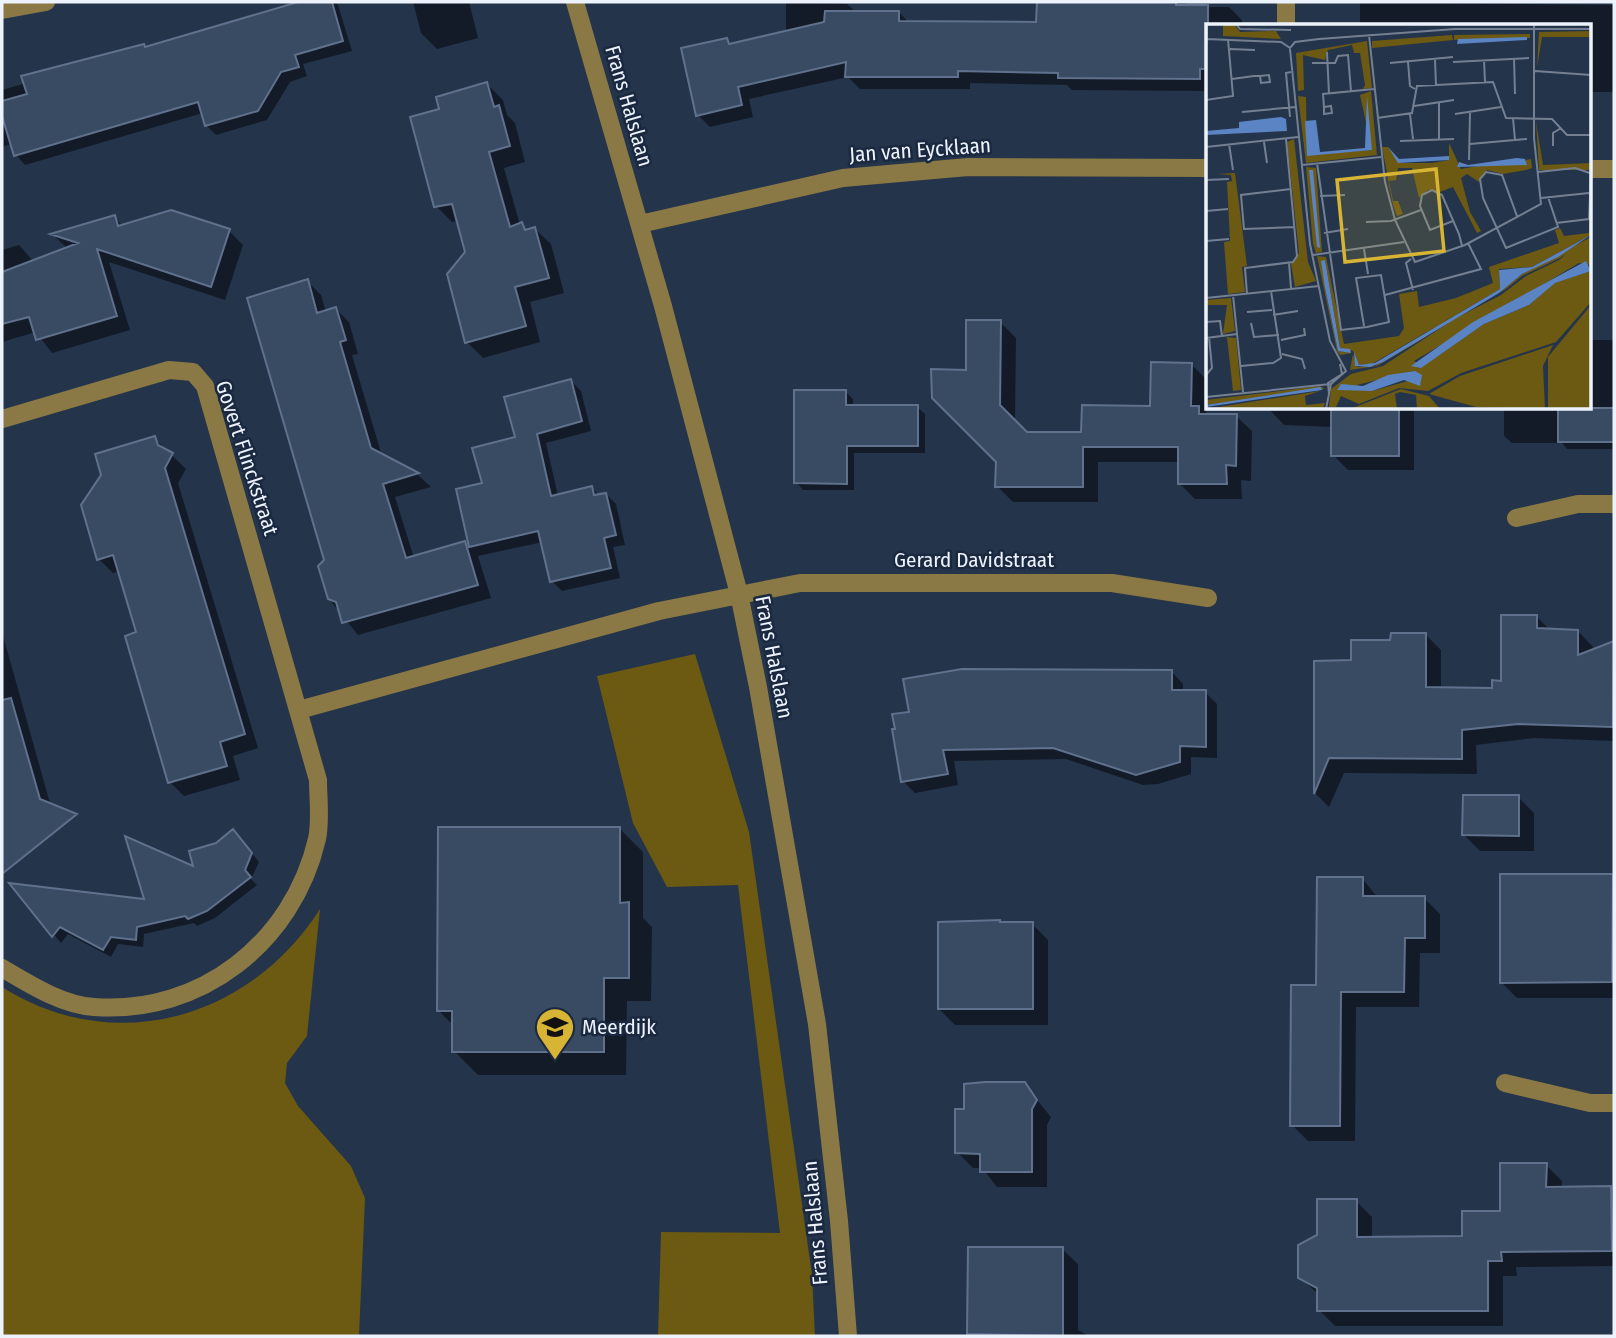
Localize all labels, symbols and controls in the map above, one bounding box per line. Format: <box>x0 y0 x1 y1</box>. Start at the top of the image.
inset map <box>1206 24 1592 410</box>
street label: Frans Halslaan <box>599 42 659 170</box>
street label: Jan van Eycklaan <box>848 132 992 168</box>
street label: Govert Flinckstraat <box>210 377 284 539</box>
street label: Gerard Davidstraat <box>894 547 1054 573</box>
street label: Frans Halslaan <box>749 593 799 721</box>
school or university icon: Meerdijk <box>534 1006 576 1061</box>
place label: Meerdijk <box>582 1014 656 1040</box>
street label: Frans Halslaan <box>797 1160 833 1286</box>

